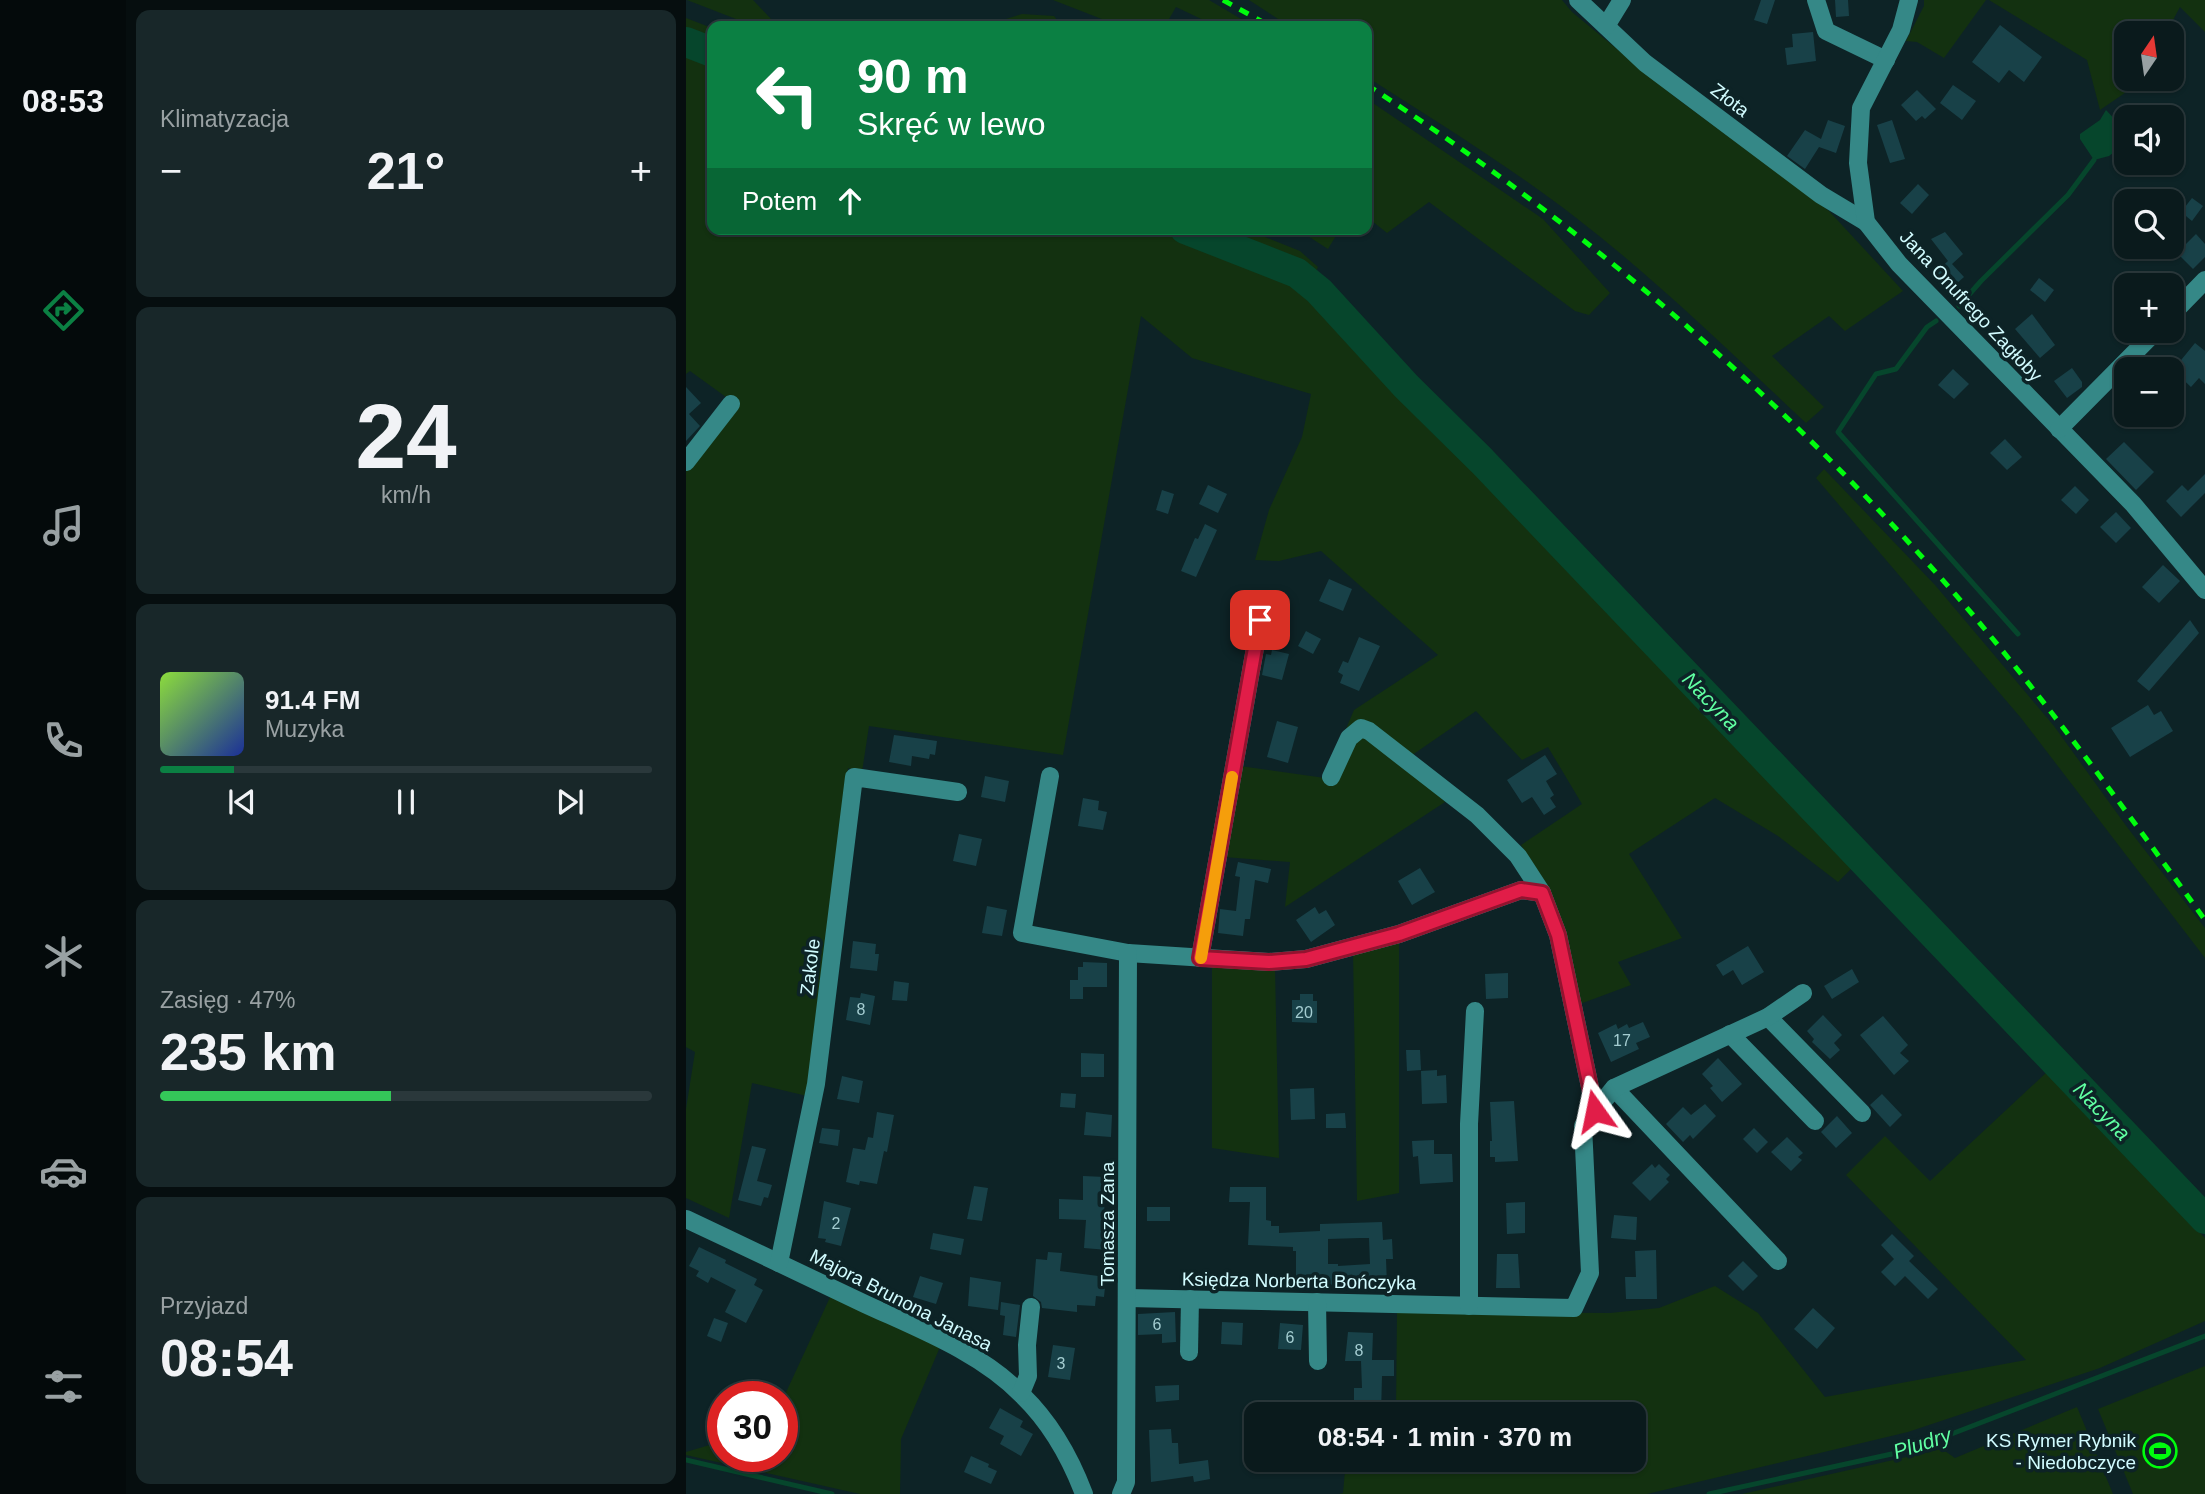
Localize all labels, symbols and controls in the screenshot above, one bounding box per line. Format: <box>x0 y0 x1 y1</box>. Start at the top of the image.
north arrow <box>2114 21 2184 91</box>
map controls <box>2114 21 2184 427</box>
icon: left <box>742 49 833 140</box>
text: 90 m <box>857 49 969 103</box>
street label: Złota <box>1707 79 1754 121</box>
text: 08:53 <box>22 83 104 119</box>
button: sound <box>2114 105 2184 175</box>
text: Klimatyzacja <box>160 106 289 132</box>
text: Skręć w lewo <box>857 106 1046 142</box>
text: 21° <box>367 142 445 200</box>
text: − <box>160 150 182 192</box>
text: + <box>630 150 652 192</box>
icon: ahead <box>831 182 869 220</box>
text: Potem <box>742 186 817 216</box>
button: search <box>2114 189 2184 259</box>
street label: Jana Onufrego Zagłoby <box>1896 226 2047 386</box>
button: + <box>2114 273 2184 343</box>
icon: directions <box>39 286 88 335</box>
button: − <box>2114 357 2184 427</box>
text: 24 <box>355 386 457 487</box>
text: km/h <box>381 482 431 508</box>
icon: music <box>39 501 88 550</box>
pin <box>1230 590 1290 650</box>
icon: arrive <box>1241 601 1279 639</box>
water label: Nacyna <box>1678 667 1744 735</box>
text: 91.4 FM <box>265 685 360 715</box>
icon: phone <box>39 716 88 765</box>
text: Muzyka <box>265 716 344 742</box>
icon: previous <box>223 783 261 821</box>
icon: pause <box>387 783 425 821</box>
icon: next <box>551 783 589 821</box>
icon: climate <box>39 932 88 981</box>
street label: Zakole <box>796 937 824 997</box>
text: Zasięg · 47% <box>160 987 296 1013</box>
house number: 8 <box>857 1001 866 1018</box>
house number: 20 <box>1295 1004 1313 1021</box>
text: 235 km <box>160 1023 336 1081</box>
house number: 17 <box>1613 1032 1631 1049</box>
position arrow <box>1558 1074 1632 1148</box>
water label: Nacyna <box>2069 1077 2135 1145</box>
icon: car <box>39 1147 88 1196</box>
street label: Tomasza Zana <box>1097 1161 1118 1286</box>
house number: 2 <box>832 1215 841 1232</box>
street label: Majora Brunona Janasa <box>806 1245 996 1355</box>
street label: Księdza Norberta Bończyka <box>1182 1268 1417 1294</box>
text: Przyjazd <box>160 1293 248 1319</box>
house number: 6 <box>1153 1316 1162 1333</box>
text: 08:54 <box>160 1329 293 1387</box>
house number: 6 <box>1286 1329 1295 1346</box>
house number: 8 <box>1355 1342 1364 1359</box>
house number: 3 <box>1057 1355 1066 1372</box>
icon: filters <box>39 1362 88 1411</box>
speed limit sign: 30 <box>707 1381 798 1472</box>
text: 08:54 · 1 min · 370 m <box>1318 1422 1572 1452</box>
water label: Pludry <box>1890 1422 1955 1463</box>
place label: KS Rymer Rybnik - Niedobczyce <box>1986 1430 2137 1473</box>
sports icon: KS Rymer Rybnik - Niedobczyce <box>2141 1432 2179 1470</box>

